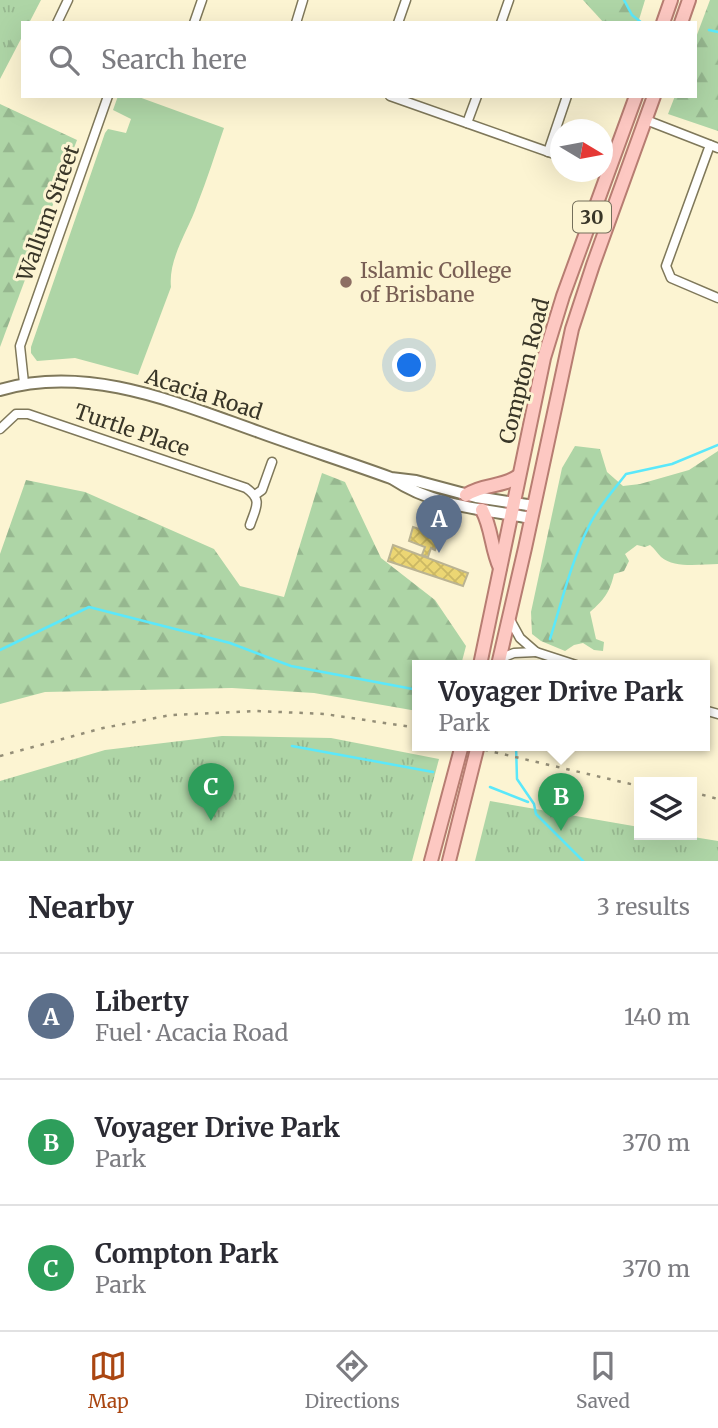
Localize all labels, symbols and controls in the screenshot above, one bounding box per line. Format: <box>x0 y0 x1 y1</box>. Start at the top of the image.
search box <box>21 21 697 98</box>
icon: search <box>45 41 83 79</box>
text: Search here <box>101 43 247 76</box>
north arrow <box>550 119 613 182</box>
street label: Wallum Street <box>10 141 85 286</box>
road number: 30 <box>573 202 611 232</box>
place label: Islamic College of Brisbane <box>360 257 512 308</box>
marker: Islamic College of Brisbane <box>338 274 354 290</box>
street label: Compton Road <box>493 295 555 447</box>
your location <box>392 348 426 382</box>
street label: Acacia Road <box>141 362 266 426</box>
street label: Turtle Place <box>71 398 193 462</box>
pin: A <box>416 495 462 553</box>
popup <box>412 660 710 751</box>
text: Voyager Drive Park <box>439 675 683 708</box>
text: Park <box>439 708 490 737</box>
pin: C <box>188 763 234 821</box>
pin: B <box>538 773 584 831</box>
map controls <box>634 777 697 840</box>
button: layers <box>634 777 697 840</box>
text: Nearby <box>28 888 134 926</box>
text: 3 results <box>597 892 690 921</box>
text: Liberty <box>95 985 189 1018</box>
text: A <box>43 1002 59 1031</box>
text: 140 m <box>624 1002 690 1031</box>
text: Fuel · Acacia Road <box>95 1018 288 1047</box>
text: Voyager Drive Park <box>95 1111 340 1144</box>
text: B <box>43 1128 59 1157</box>
text: 370 m <box>622 1128 690 1157</box>
text: Park <box>95 1144 146 1173</box>
text: Compton Park <box>95 1237 278 1270</box>
text: C <box>43 1254 59 1283</box>
text: 370 m <box>622 1254 690 1283</box>
text: Park <box>95 1270 146 1299</box>
tab: Map <box>88 1347 129 1413</box>
tab: Directions <box>305 1347 400 1413</box>
tab: Saved <box>576 1347 630 1413</box>

